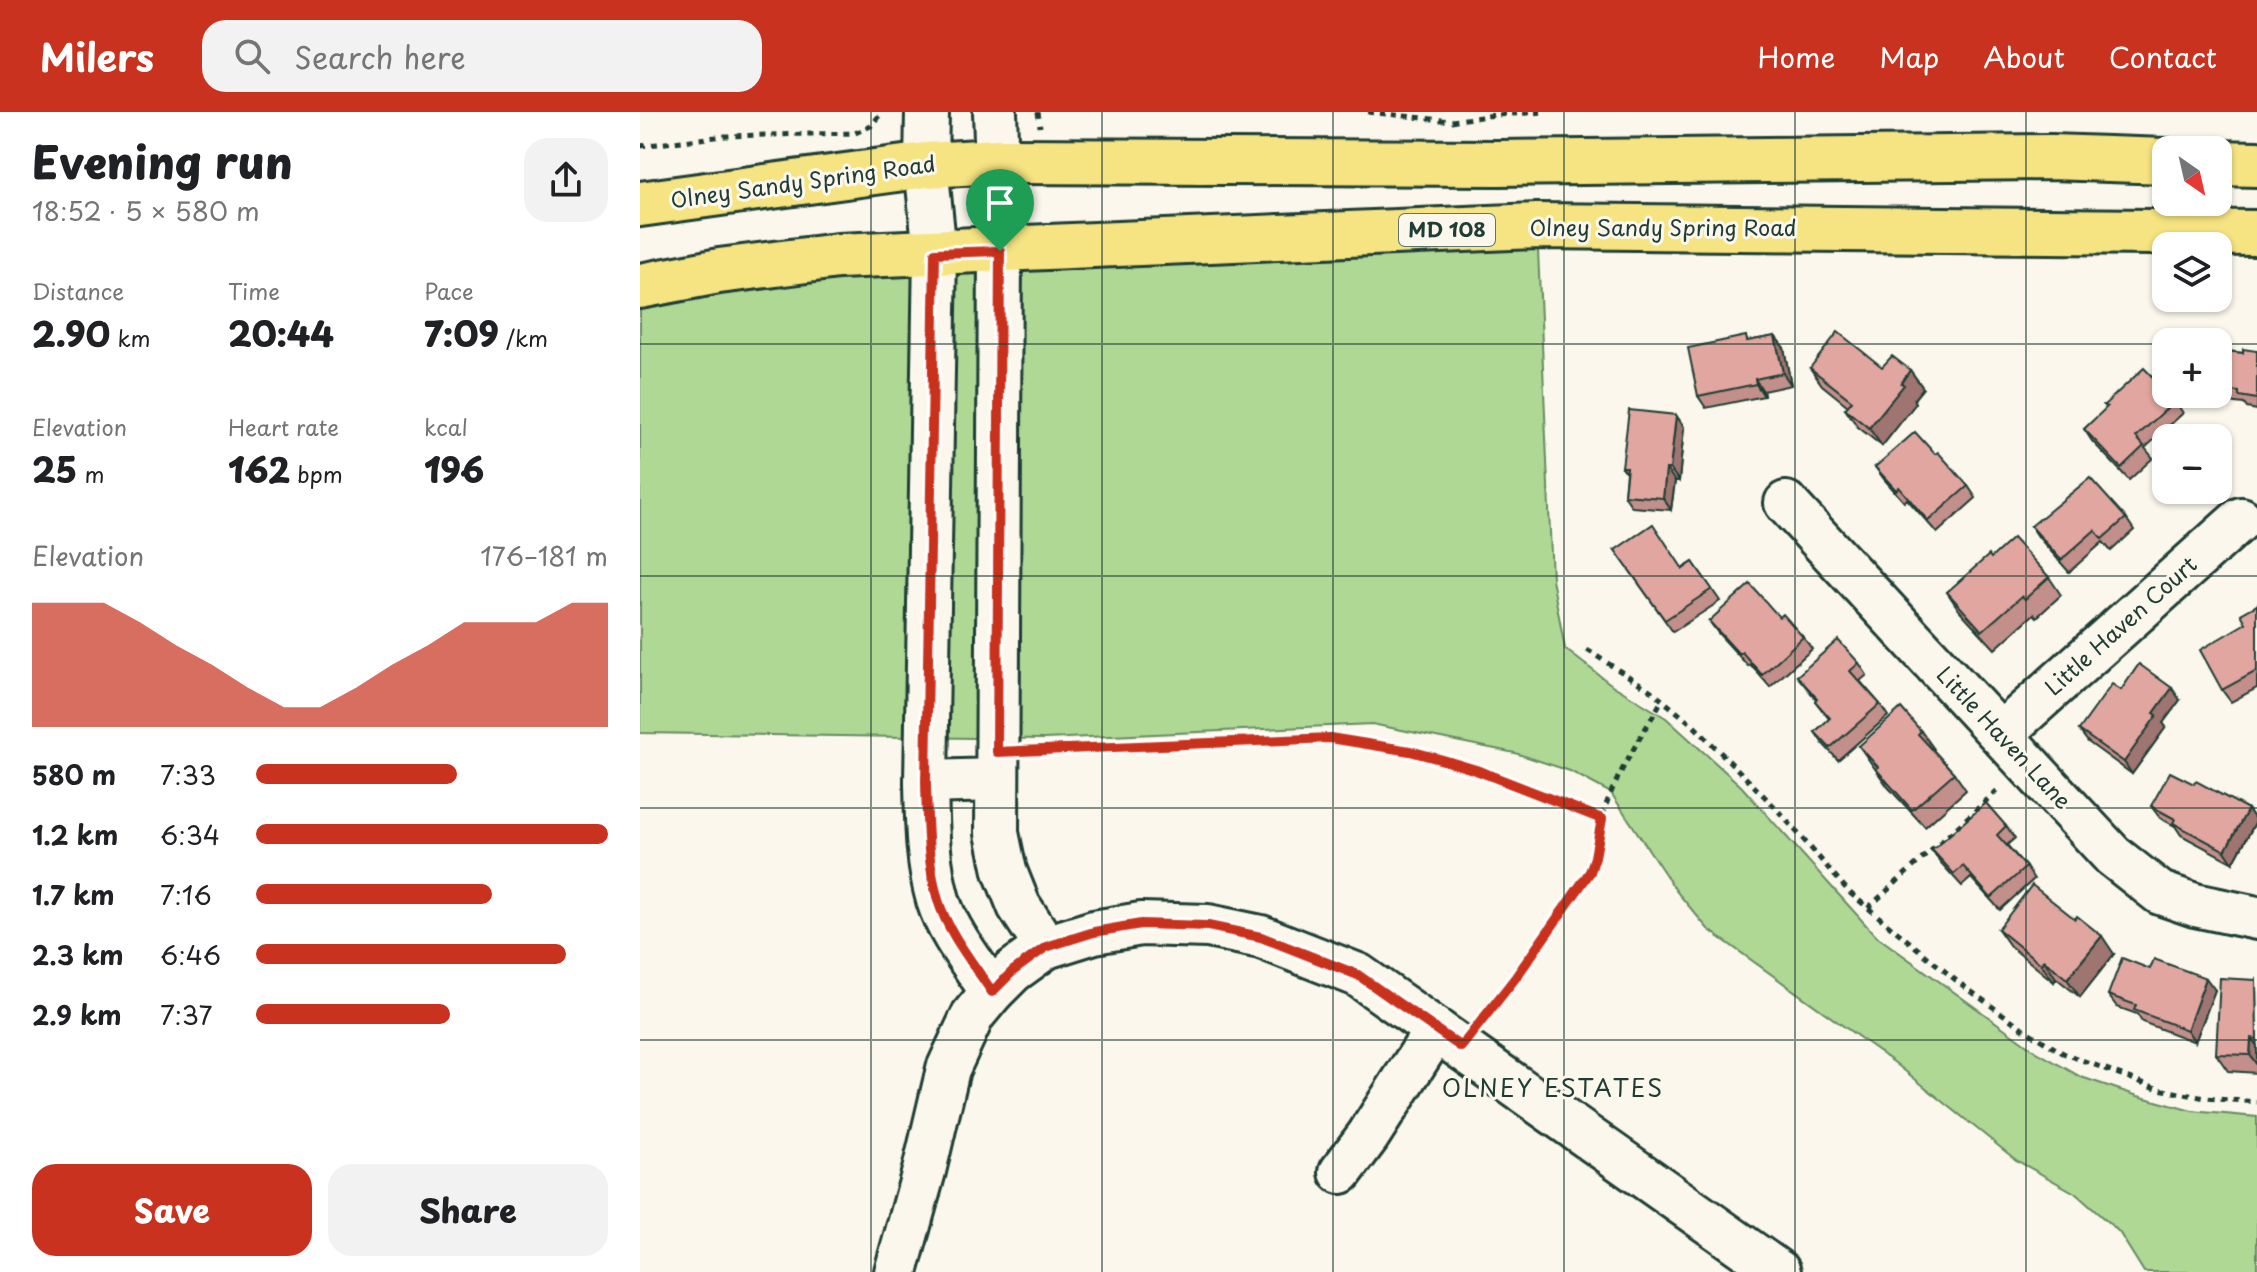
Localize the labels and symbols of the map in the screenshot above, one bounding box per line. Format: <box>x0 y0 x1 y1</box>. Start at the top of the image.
north arrow <box>2152 136 2232 216</box>
street label: Olney Sandy Spring Road <box>668 146 937 215</box>
pin <box>966 169 1034 251</box>
street label: Olney Sandy Spring Road <box>1529 210 1797 243</box>
road number: MD 108 <box>1399 214 1495 246</box>
street label: Little Haven Court <box>2037 547 2203 702</box>
street label: Little Haven Lane <box>1930 658 2080 816</box>
district label: OLNEY ESTATES <box>1442 1069 1664 1105</box>

